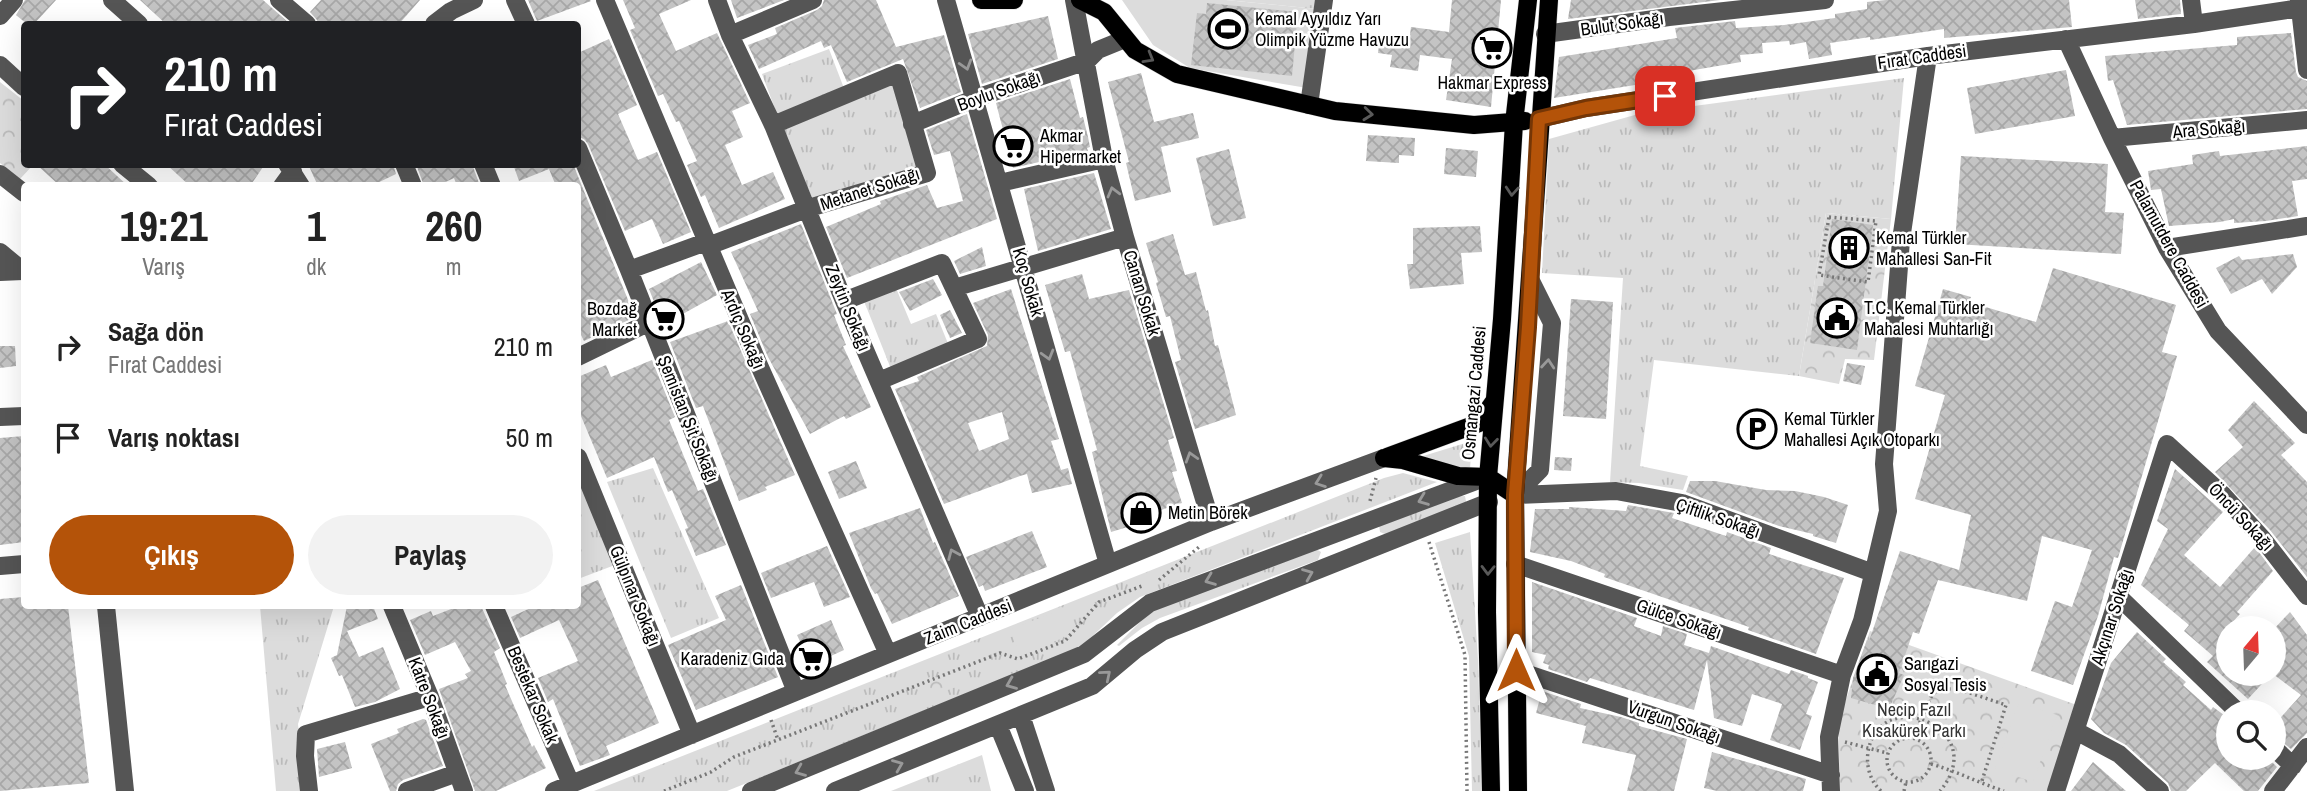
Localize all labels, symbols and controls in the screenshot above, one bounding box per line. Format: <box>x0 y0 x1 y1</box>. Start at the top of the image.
street label: Bulut Sokağı <box>1579 5 1665 42</box>
place label: Kemal Ayyıldız Yarı Olimpik Yüzme Havuzu <box>1255 6 1409 52</box>
sports icon: Kemal Ayyıldız Yarı Olimpik Yüzme Havuzu <box>1207 8 1249 50</box>
supermarket icon: Hakmar Express <box>1471 27 1513 69</box>
street label: Fırat Caddesi <box>1876 38 1968 75</box>
text: 210 m <box>164 40 278 106</box>
icon: right <box>49 49 140 140</box>
one-way arrow <box>1142 50 1155 63</box>
one-way arrow <box>958 59 973 71</box>
street label: Boylu Sokağı <box>954 64 1044 117</box>
pin <box>1635 66 1695 126</box>
place label: Hakmar Express <box>1437 70 1547 95</box>
icon: arrive <box>1646 77 1684 115</box>
text: Fırat Caddesi <box>164 103 323 146</box>
one-way arrow <box>1362 107 1374 122</box>
street label: Ara Sokağı <box>2170 113 2246 144</box>
place label: Akmar Hipermarket <box>1039 123 1121 169</box>
supermarket icon: Akmar Hipermarket <box>992 125 1034 167</box>
street label: Metanet Sokağı <box>817 161 923 216</box>
street label: Palamutdere Caddesi <box>2124 175 2215 312</box>
one-way arrow <box>1107 186 1121 198</box>
one-way arrow <box>1504 186 1519 197</box>
text: 19:21 <box>120 198 208 254</box>
text: 1 <box>307 198 326 254</box>
text: 260 <box>425 198 482 254</box>
place label: Kemal Türkler Mahallesi San-Fit <box>1876 225 1992 271</box>
building icon: Kemal Türkler Mahallesi San-Fit <box>1828 227 1870 269</box>
street label: Koç Sokak <box>1007 245 1050 320</box>
street label: Canan Sokak <box>1118 247 1168 339</box>
text: Varış <box>142 251 185 282</box>
text: dk <box>306 251 326 282</box>
text: m <box>446 251 461 282</box>
street label: Zeytin Sokağı <box>820 261 877 355</box>
street label: Ardıç Sokağı <box>715 284 771 373</box>
place label: T.C. Kemal Türkler Mahalesi Muhtarlığı <box>1864 295 1994 341</box>
place label: Bozdağ Market <box>587 296 638 342</box>
public building icon: T.C. Kemal Türkler Mahalesi Muhtarlığı <box>1816 297 1858 339</box>
supermarket icon: Bozdağ Market <box>643 298 685 340</box>
text: Sağa dön <box>108 314 204 349</box>
street label: Osmangazi Caddesi <box>1455 325 1492 461</box>
icon: right <box>49 328 87 366</box>
text: 210 m <box>494 329 553 364</box>
text: Fırat Caddesi <box>108 349 222 380</box>
one-way arrow <box>1040 349 1055 361</box>
street label: Şemistan Şit Sokağı <box>652 352 725 486</box>
one-way arrow <box>1540 358 1555 369</box>
place label: Kemal Türkler Mahallesi Açık Otoparkı <box>1784 406 1940 452</box>
parking icon: Kemal Türkler Mahallesi Açık Otoparkı <box>1736 408 1778 450</box>
icon: arrive <box>49 419 87 457</box>
text: Varış noktası <box>108 420 240 455</box>
text: 50 m <box>506 420 553 455</box>
one-way arrow <box>1484 437 1499 448</box>
one-way arrow <box>1185 451 1200 463</box>
one-way arrow <box>1315 474 1327 488</box>
street label: Öncü Sokağı <box>2203 477 2280 556</box>
street label: Çiftlik Sokağı <box>1673 491 1764 544</box>
shop icon: Metin Börek <box>1120 492 1162 534</box>
one-way arrow <box>1418 492 1430 506</box>
place label: Metin Börek <box>1168 500 1248 525</box>
button: Çıkış <box>49 515 294 595</box>
button: Paylaş <box>308 515 553 595</box>
street label: Gülpınar Sokağı <box>604 542 667 650</box>
one-way arrow <box>947 549 961 561</box>
one-way arrow <box>1480 565 1496 576</box>
street label: Akçınar Sokağı <box>2084 565 2139 669</box>
one-way arrow <box>1301 569 1313 583</box>
one-way arrow <box>1205 572 1217 586</box>
street label: Gülce Sokağı <box>1633 592 1725 645</box>
street label: Zaim Caddesi <box>920 593 1015 650</box>
north arrow <box>2216 616 2286 686</box>
map controls <box>2216 616 2286 770</box>
position arrow <box>1479 633 1553 707</box>
supermarket icon: Karadeniz Gıda <box>790 638 832 680</box>
street label: Bestekar Sokak <box>502 642 565 748</box>
place label: Karadeniz Gıda <box>681 646 784 671</box>
place label: Sarıgazi Sosyal Tesis <box>1904 651 1987 697</box>
public building icon: Sarıgazi Sosyal Tesis <box>1856 653 1898 695</box>
street label: Katre Sokağı <box>403 654 456 742</box>
one-way arrow <box>1097 671 1110 683</box>
one-way arrow <box>1005 676 1017 690</box>
street label: Vurgun Sokağı <box>1624 694 1724 749</box>
park label: Necip Fazıl Kısakürek Parkı <box>1862 697 1966 743</box>
button: search <box>2216 700 2286 770</box>
one-way arrow <box>891 760 903 774</box>
one-way arrow <box>795 762 807 776</box>

